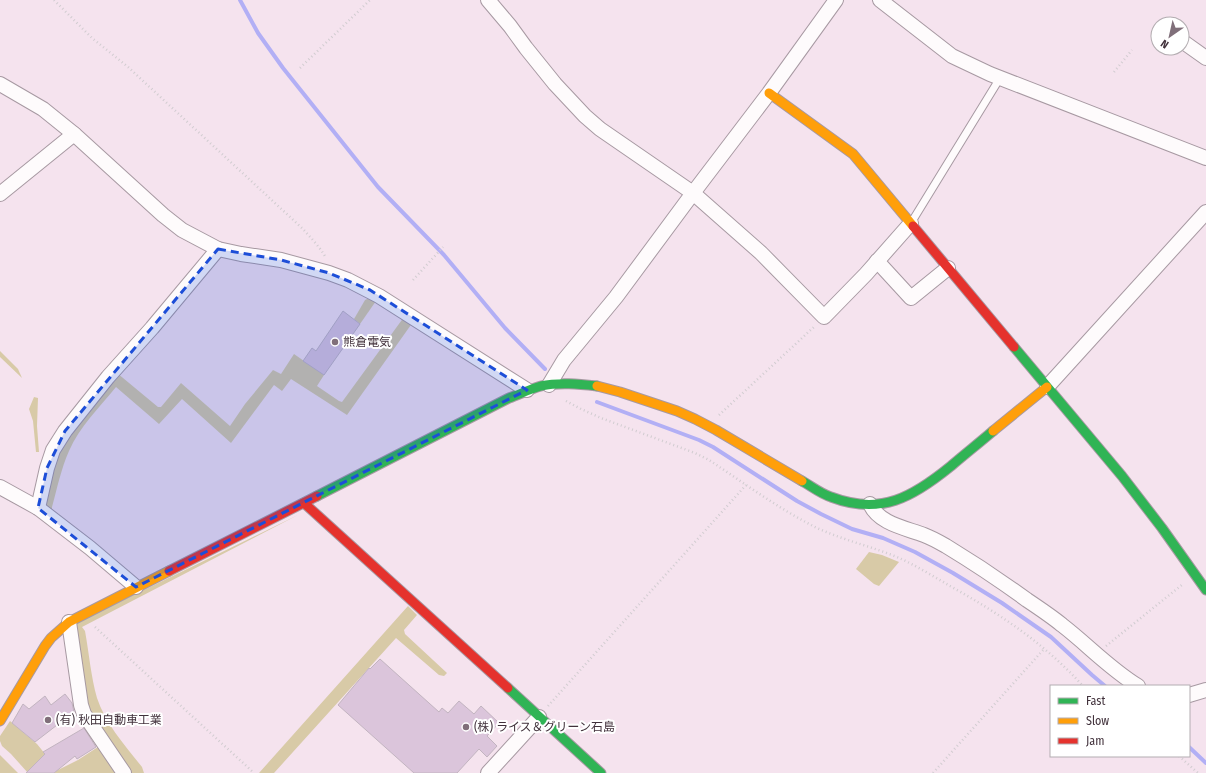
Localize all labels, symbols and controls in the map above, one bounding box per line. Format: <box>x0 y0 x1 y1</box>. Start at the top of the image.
north arrow <box>1150 16 1190 56</box>
text: N <box>1158 37 1171 51</box>
place label: 熊倉電気 <box>343 335 391 349</box>
marker: 熊倉電気 <box>330 337 340 347</box>
legend <box>1050 685 1190 757</box>
text: Fast <box>1086 694 1105 708</box>
place label: (有) 秋田自動車工業 <box>56 713 162 727</box>
text: Slow <box>1086 714 1109 728</box>
marker: (有) 秋田自動車工業 <box>43 715 53 725</box>
place label: (株) ライス＆グリーン石島 <box>474 720 615 734</box>
marker: (株) ライス＆グリーン石島 <box>461 722 471 732</box>
text: Jam <box>1086 734 1104 748</box>

